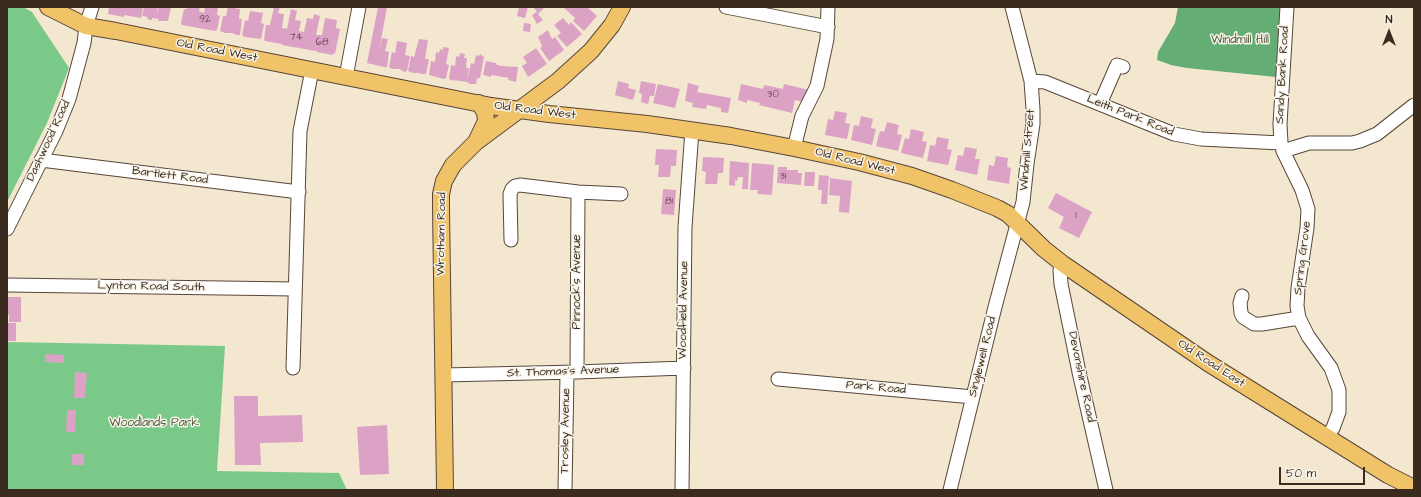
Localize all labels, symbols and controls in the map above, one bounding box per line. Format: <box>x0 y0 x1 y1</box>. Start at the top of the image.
north arrow <box>1369 12 1409 52</box>
text: N <box>1386 12 1392 27</box>
house number: 92 <box>199 14 211 26</box>
street label: Sandy Bank Road <box>1273 26 1293 124</box>
house number: 74 <box>290 32 302 44</box>
park label: Windmill Hill <box>1211 33 1269 47</box>
street label: Old Road West <box>175 36 259 66</box>
house number: 68 <box>316 37 328 49</box>
house number: 30 <box>767 89 779 101</box>
street label: Leith Park Road <box>1084 92 1176 140</box>
street label: Dashwood Road <box>24 98 74 184</box>
street label: Old Road West <box>493 99 577 123</box>
street label: Windmill Street <box>1017 109 1039 191</box>
street label: Old Road West <box>814 145 896 179</box>
street label: Bartlett Road <box>131 164 209 188</box>
house number: 31 <box>780 171 786 183</box>
street label: Wrotham Road <box>434 192 450 276</box>
house number: 81 <box>665 196 673 208</box>
house number: 1 <box>1075 210 1077 222</box>
street label: Spring Grove <box>1291 220 1315 296</box>
street label: Pinnock's Avenue <box>570 235 584 329</box>
street label: Woodfield Avenue <box>676 261 692 359</box>
street label: Lynton Road South <box>97 279 205 295</box>
street label: Singlewell Road <box>966 315 1000 399</box>
street label: Devonshire Road <box>1064 330 1098 424</box>
street label: Old Road East <box>1175 337 1247 391</box>
street label: St. Thomas's Avenue <box>507 363 619 381</box>
street label: Park Road <box>845 378 907 398</box>
street label: Trosley Avenue <box>558 388 574 474</box>
park label: Woodlands Park <box>109 416 199 430</box>
scale bar <box>1281 459 1367 485</box>
text: 50 m <box>1286 465 1316 482</box>

